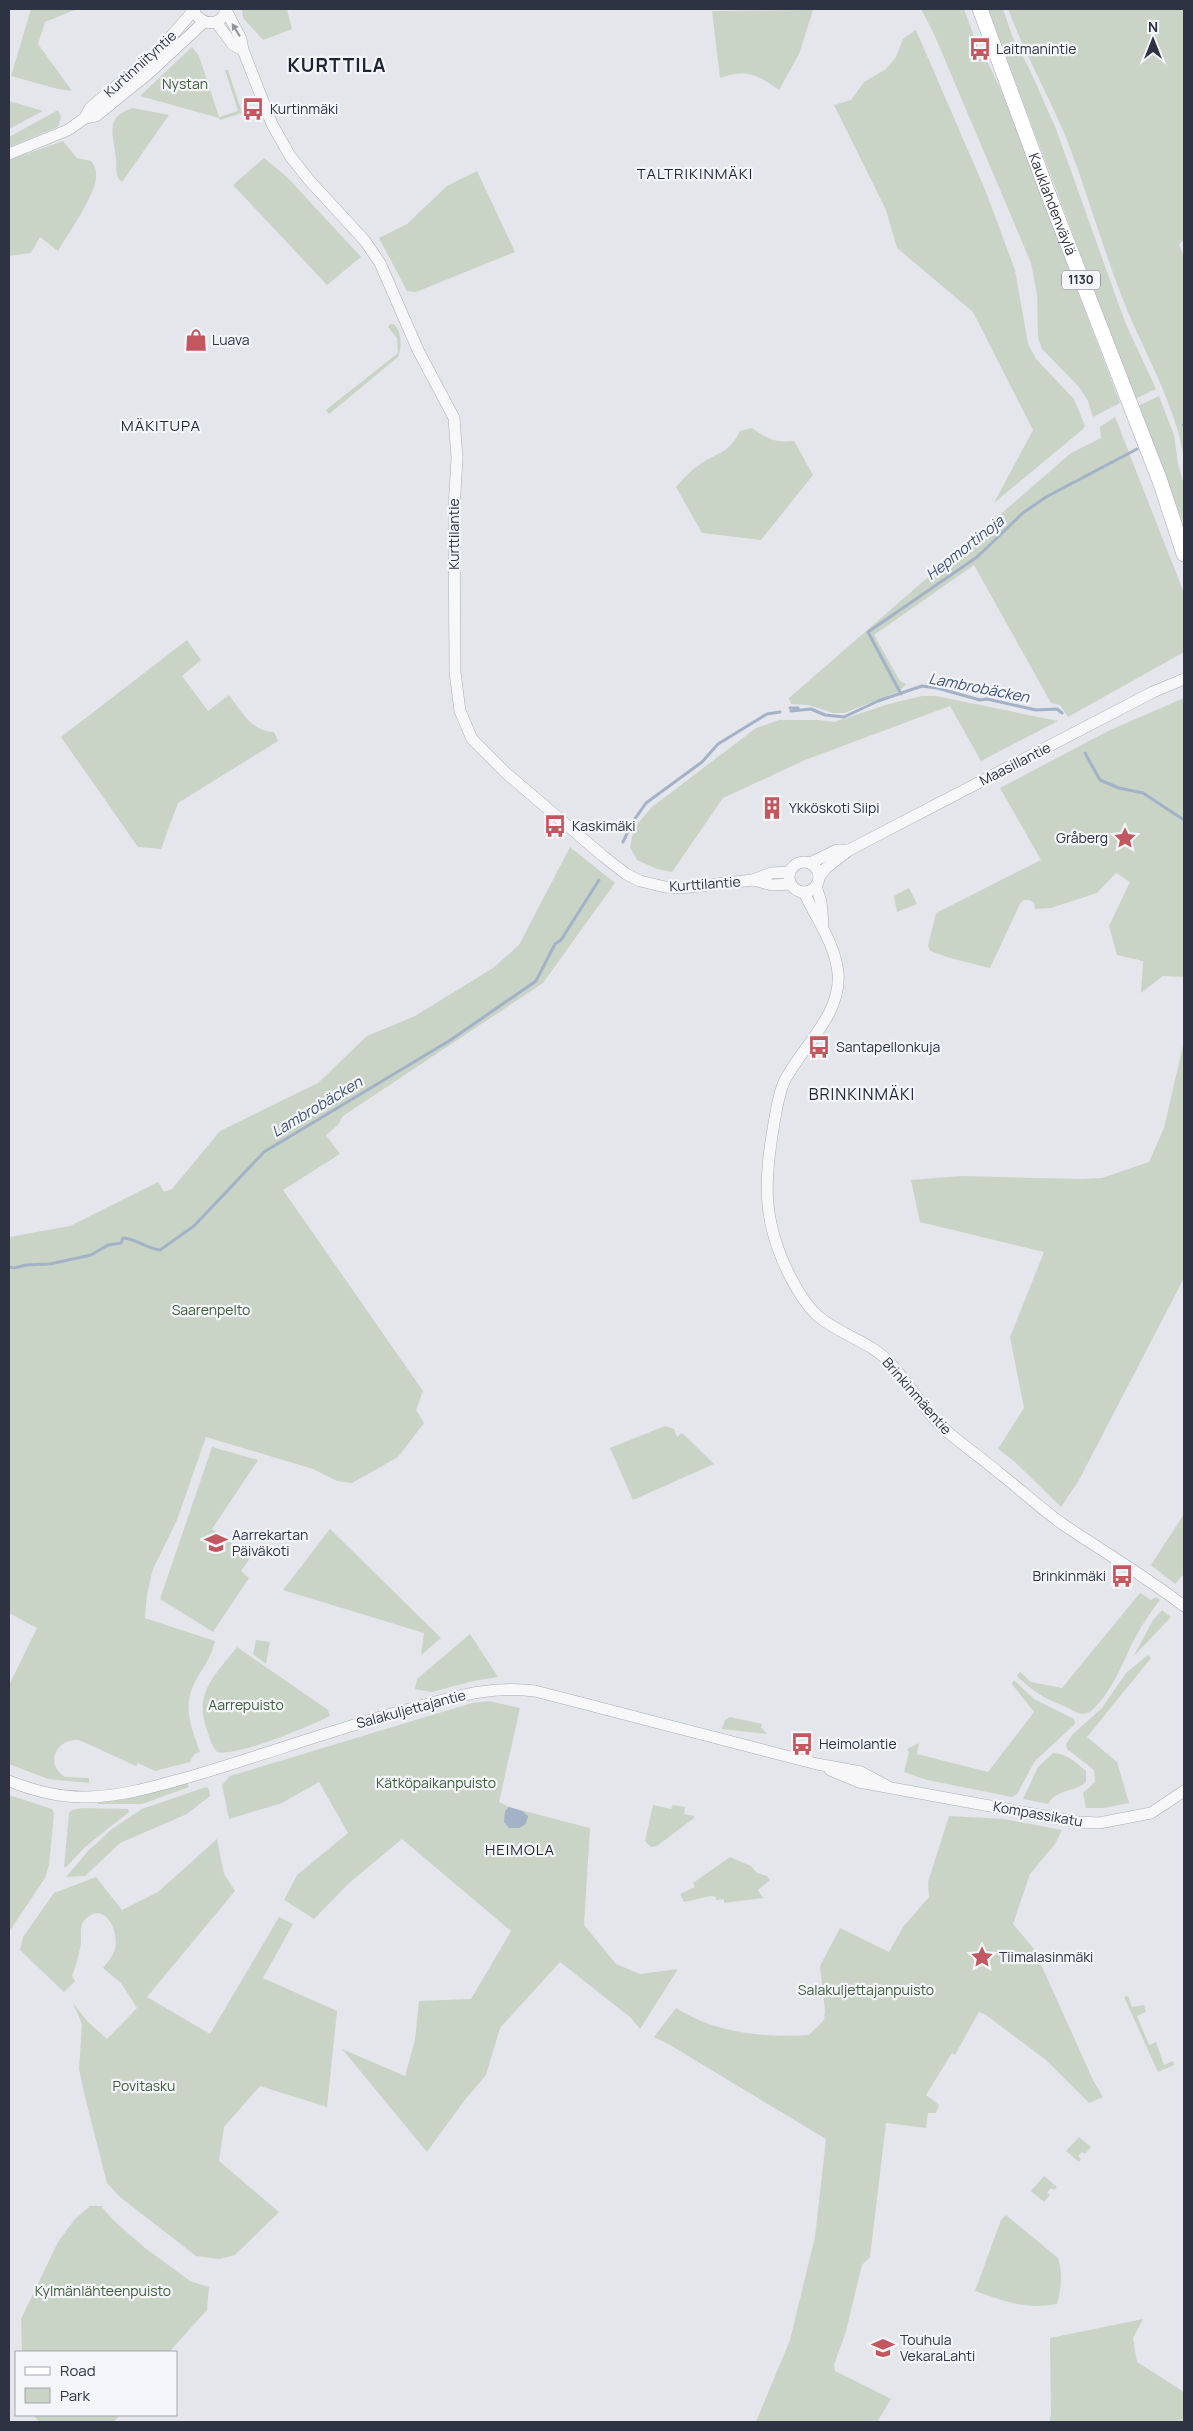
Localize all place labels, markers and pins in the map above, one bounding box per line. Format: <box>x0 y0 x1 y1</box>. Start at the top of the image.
bus stop icon: Laitmanintie <box>967 36 993 62</box>
place label: Laitmanintie <box>996 39 1076 58</box>
bus stop icon: Kurtinmäki <box>240 96 266 122</box>
place label: Kurtinmäki <box>270 99 338 118</box>
shop icon: Luava <box>183 327 209 353</box>
place label: Luava <box>212 330 249 349</box>
building icon: Ykköskoti Siipi <box>759 795 785 821</box>
place label: Ykköskoti Siipi <box>789 798 880 817</box>
bus stop icon: Kaskimäki <box>542 813 568 839</box>
place label: Kaskimäki <box>572 816 636 835</box>
place icon: Gråberg <box>1112 825 1138 851</box>
place label: Gråberg <box>1056 828 1108 847</box>
bus stop icon: Santapellonkuja <box>806 1034 832 1060</box>
place label: Santapellonkuja <box>836 1037 940 1056</box>
place label: Aarrekartan Päiväkoti <box>232 1525 308 1560</box>
school or university icon: Aarrekartan Päiväkoti <box>203 1530 229 1556</box>
bus stop icon: Brinkinmäki <box>1109 1563 1135 1589</box>
place label: Brinkinmäki <box>1032 1566 1106 1585</box>
bus stop icon: Heimolantie <box>789 1731 815 1757</box>
place label: Heimolantie <box>819 1734 897 1753</box>
place icon: Tiimalasinmäki <box>969 1944 995 1970</box>
place label: Tiimalasinmäki <box>999 1947 1093 1966</box>
place label: Touhula VekaraLahti <box>900 2330 975 2365</box>
school or university icon: Touhula VekaraLahti <box>870 2335 896 2361</box>

